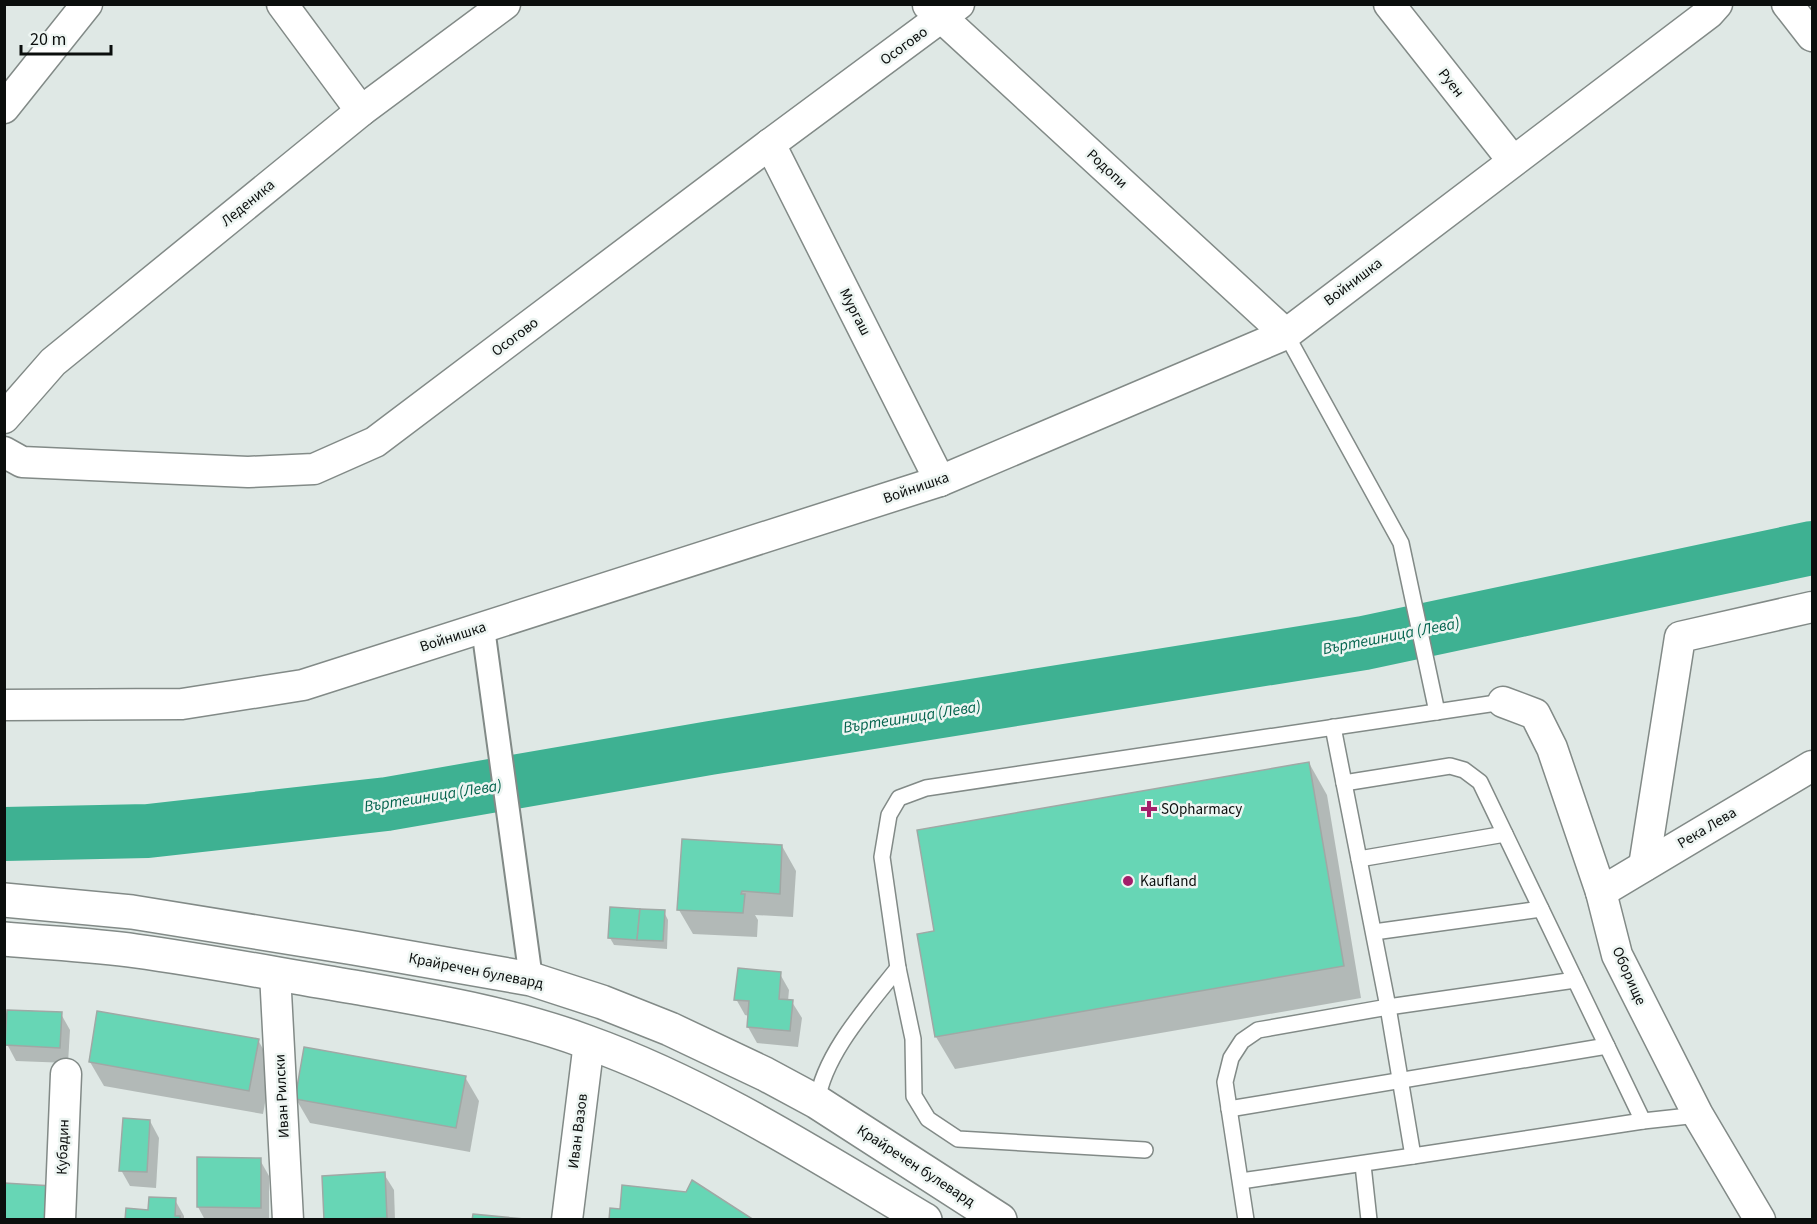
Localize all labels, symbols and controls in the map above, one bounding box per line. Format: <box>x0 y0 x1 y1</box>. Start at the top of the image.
scale bar <box>21 18 111 56</box>
street label: Осогово <box>876 22 932 70</box>
text: 20 m <box>30 27 66 52</box>
street label: Руен <box>1433 64 1469 102</box>
street label: Родопи <box>1082 145 1132 193</box>
street label: Леденика <box>216 175 280 231</box>
street label: Войнишка <box>1319 253 1387 311</box>
street label: Мургаш <box>834 285 876 339</box>
street label: Осогово <box>487 312 543 362</box>
street label: Войнишка <box>880 467 952 509</box>
water label: Въртешница (Лева) <box>1321 612 1461 660</box>
street label: Войнишка <box>417 616 489 658</box>
water label: Въртешница (Лева) <box>842 695 982 739</box>
water label: Въртешница (Лева) <box>363 774 503 818</box>
place label: SOpharmacy <box>1161 799 1242 820</box>
marker: SOpharmacy <box>1142 802 1156 816</box>
street label: Река Лева <box>1674 802 1740 854</box>
place label: Kaufland <box>1140 871 1197 892</box>
marker: Kaufland <box>1121 874 1135 888</box>
street label: Оборище <box>1607 943 1651 1009</box>
street label: Крайречен булевард <box>407 948 545 994</box>
street label: Иван Рилски <box>269 1053 295 1139</box>
street label: Иван Вазов <box>563 1092 593 1170</box>
street label: Кубадин <box>52 1119 74 1175</box>
street label: Крайречен булевард <box>853 1120 979 1212</box>

